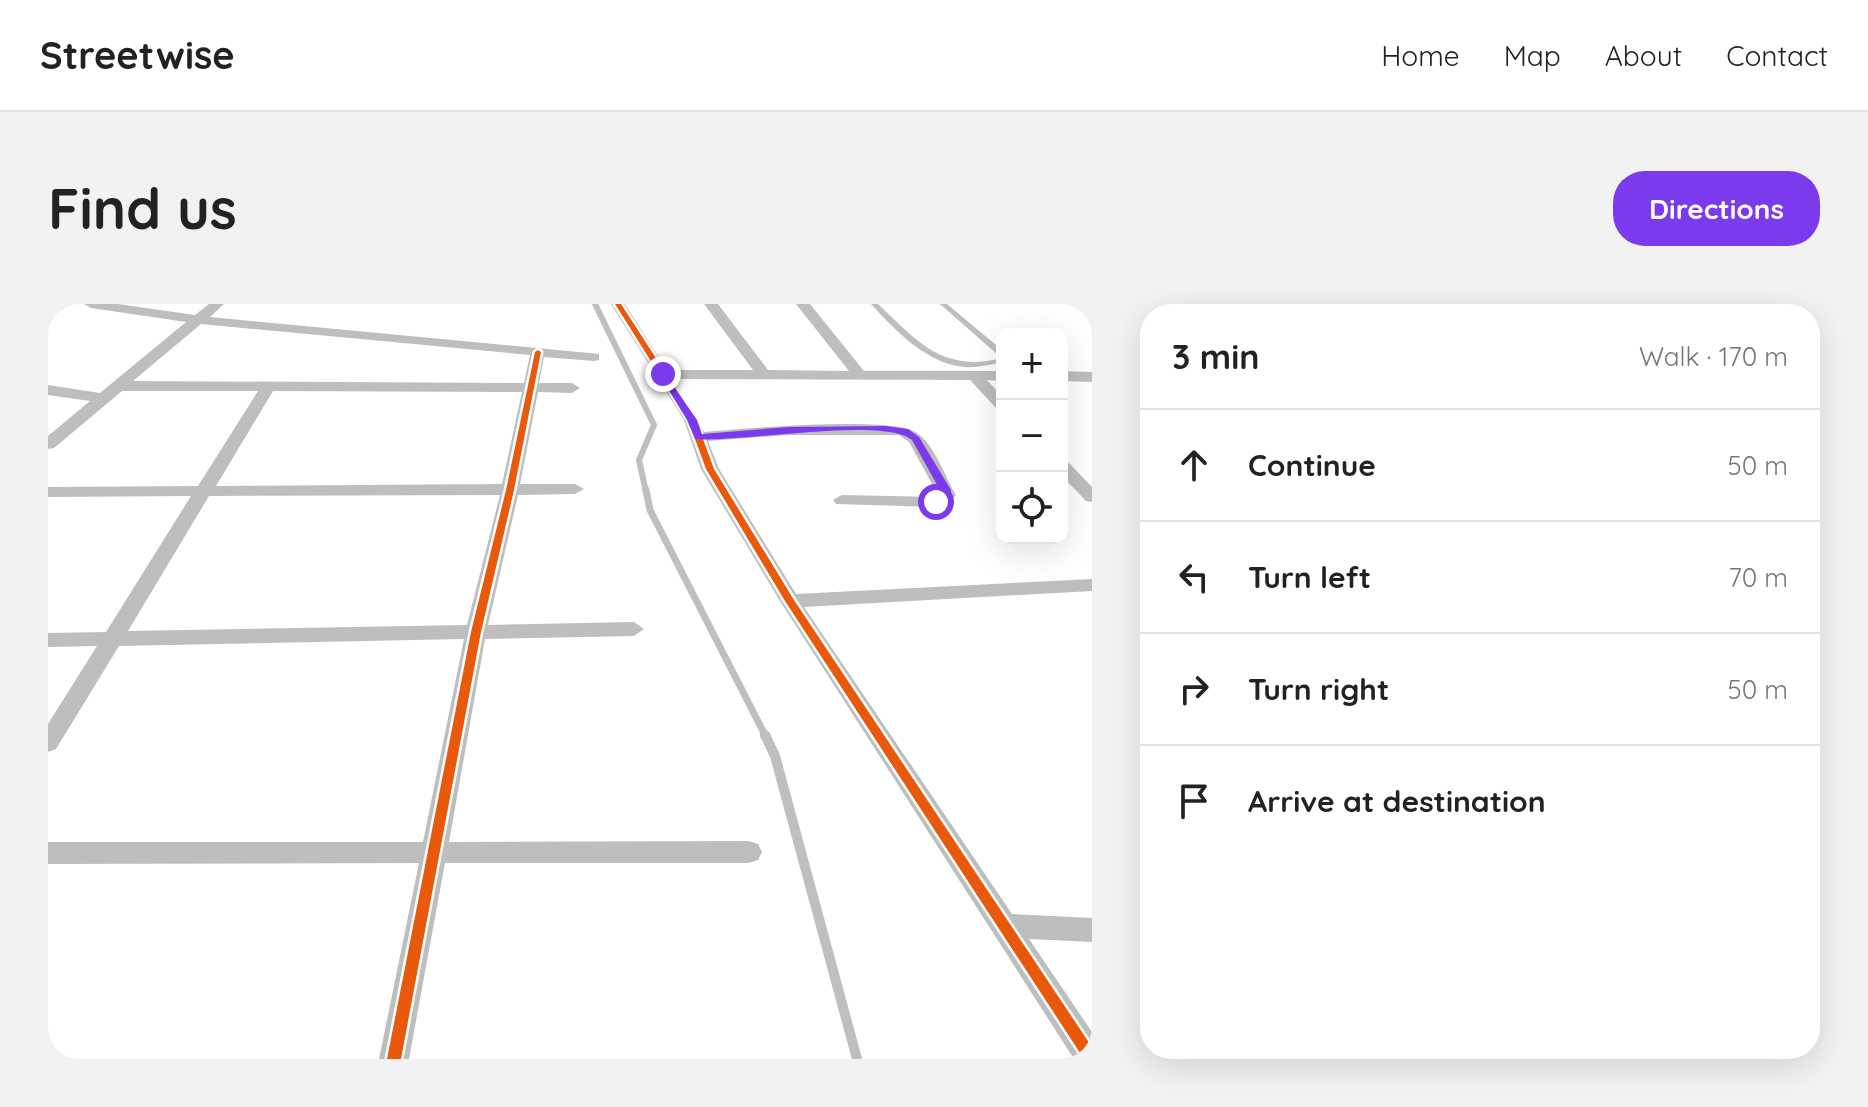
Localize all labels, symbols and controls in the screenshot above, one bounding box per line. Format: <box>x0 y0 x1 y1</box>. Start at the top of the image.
text: Streetwise <box>40 31 235 79</box>
text: Home <box>1381 38 1460 73</box>
text: Map <box>1504 38 1561 73</box>
text: About <box>1605 38 1682 73</box>
text: Contact <box>1726 38 1828 73</box>
button: Directions <box>1613 171 1820 246</box>
text: Find us <box>48 173 237 243</box>
map controls <box>996 328 1068 544</box>
button: + <box>996 328 1068 400</box>
text: 3 min <box>1172 335 1259 378</box>
text: Walk · 170 m <box>1639 340 1788 373</box>
route end <box>645 356 681 392</box>
button: − <box>996 400 1068 472</box>
icon: ahead <box>1172 443 1216 487</box>
text: Continue <box>1248 446 1376 484</box>
text: 50 m <box>1728 449 1788 482</box>
button: locate <box>996 472 1068 544</box>
route start <box>918 484 954 520</box>
icon: left <box>1172 555 1216 599</box>
text: Turn left <box>1248 558 1371 596</box>
text: 70 m <box>1728 561 1788 594</box>
icon: right <box>1172 667 1216 711</box>
text: Turn right <box>1248 670 1389 708</box>
text: 50 m <box>1728 673 1788 706</box>
icon: arrive <box>1172 779 1216 823</box>
text: Arrive at destination <box>1248 782 1546 820</box>

